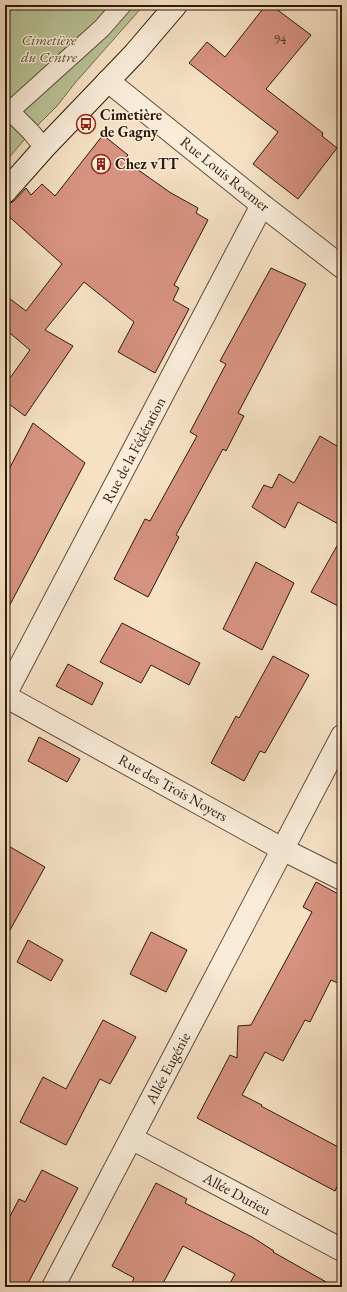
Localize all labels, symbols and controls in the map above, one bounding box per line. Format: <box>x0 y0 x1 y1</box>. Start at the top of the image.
park label: Cimetière du Centre <box>21 30 78 66</box>
house number: 94 <box>274 31 287 48</box>
place label: Cimetière de Gagny <box>100 105 162 141</box>
bus stop icon: Cimetière de Gagny <box>75 113 97 135</box>
street label: Rue Louis Roemer <box>177 132 274 215</box>
building icon: Chez vTT <box>90 153 112 175</box>
place label: Chez vTT <box>115 154 179 173</box>
street label: Rue de la Fédération <box>98 393 170 506</box>
street label: Rue des Trois Noyers <box>115 750 231 826</box>
street label: Allée Eugénie <box>140 1029 194 1108</box>
street label: Allée Durieu <box>199 1167 274 1219</box>

